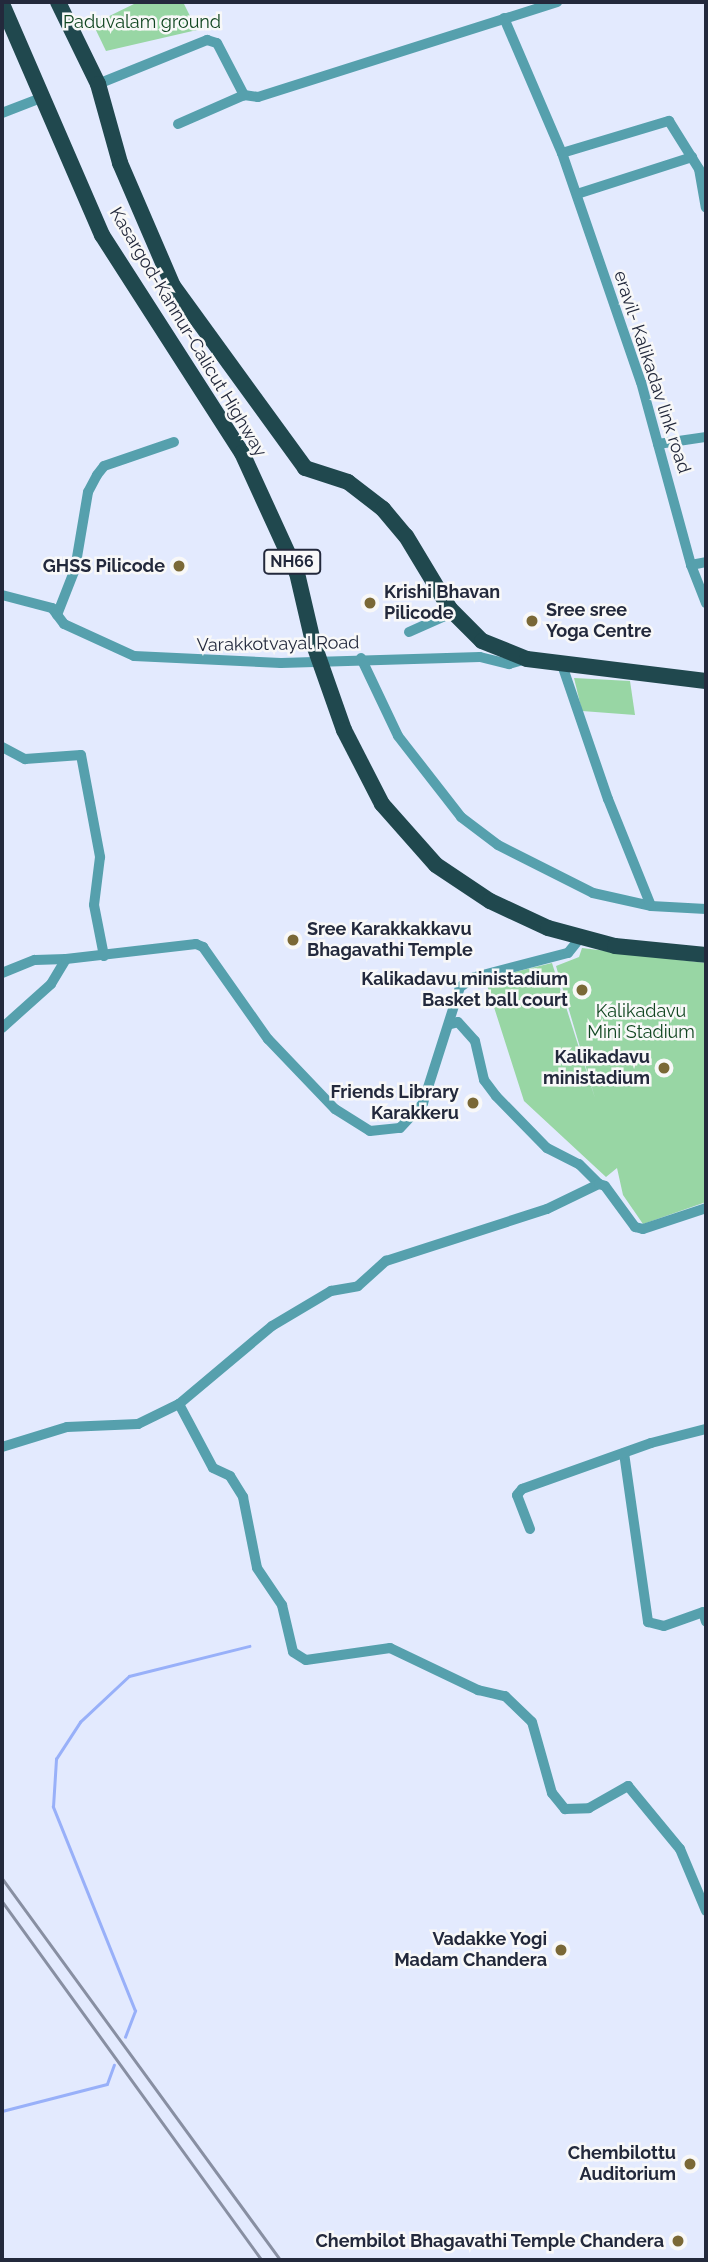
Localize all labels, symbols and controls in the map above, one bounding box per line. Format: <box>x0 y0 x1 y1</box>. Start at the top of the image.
park label: Paduvalam ground <box>63 11 221 33</box>
street label: Kasargod-Kannur-Calicut Highway <box>105 203 271 461</box>
street label: eravil- Kalikadav link road <box>609 268 695 476</box>
road number: NH66 <box>262 550 322 575</box>
place label: GHSS Pilicode <box>43 555 165 577</box>
marker: GHSS Pilicode <box>171 558 187 574</box>
place label: Krishi Bhavan Pilicode <box>384 582 500 624</box>
marker: Krishi Bhavan Pilicode <box>362 595 378 611</box>
place label: Sree sree Yoga Centre <box>546 600 652 642</box>
marker: Sree sree Yoga Centre <box>524 613 540 629</box>
street label: Varakkotvayal Road <box>196 632 360 656</box>
place label: Sree Karakkakkavu Bhagavathi Temple <box>307 919 473 962</box>
marker: Sree Karakkakkavu Bhagavathi Temple <box>285 932 301 948</box>
place label: Kalikadavu ministadium Basket ball court <box>361 969 568 1012</box>
marker: Kalikadavu ministadium Basket ball court <box>574 982 590 998</box>
park label: Kalikadavu Mini Stadium <box>587 1001 695 1044</box>
place label: Kalikadavu ministadium <box>543 1047 650 1090</box>
marker: Kalikadavu ministadium <box>656 1060 672 1076</box>
place label: Friends Library Karakkeru <box>330 1082 459 1124</box>
marker: Friends Library Karakkeru <box>465 1095 481 1111</box>
place label: Vadakke Yogi Madam Chandera <box>394 1929 547 1972</box>
marker: Vadakke Yogi Madam Chandera <box>553 1942 569 1958</box>
place label: Chembilottu Auditorium <box>568 2143 676 2186</box>
marker: Chembilottu Auditorium <box>682 2156 698 2172</box>
place label: Chembilot Bhagavathi Temple Chandera <box>315 2230 664 2252</box>
marker: Chembilot Bhagavathi Temple Chandera <box>670 2233 686 2249</box>

